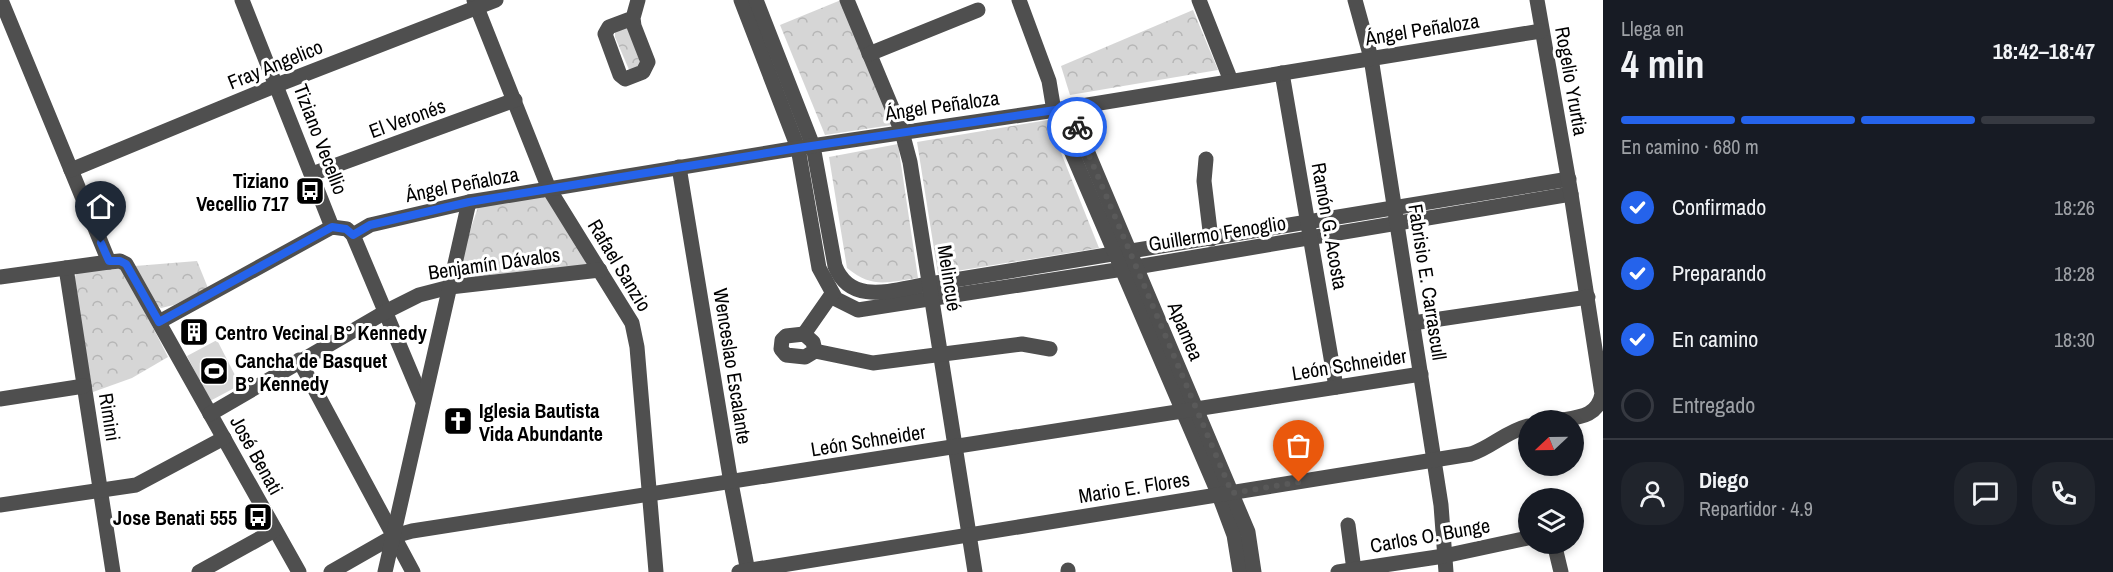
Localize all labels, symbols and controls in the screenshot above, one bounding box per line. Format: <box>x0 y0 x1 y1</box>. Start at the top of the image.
street label: Ángel Peñaloza <box>1362 7 1481 51</box>
text: Llega en <box>1621 15 1684 42</box>
street label: Rogelio Yrurtia <box>1549 24 1595 138</box>
street label: Fray Angelico <box>223 33 327 95</box>
text: 18:42–18:47 <box>1993 36 2095 66</box>
text: 4 min <box>1621 38 1705 90</box>
street label: Tiziano Vecellio <box>288 80 354 198</box>
street label: Ángel Peñaloza <box>882 84 1001 127</box>
street label: El Veronés <box>365 92 449 144</box>
courier <box>1047 97 1107 157</box>
icon: bike <box>1061 111 1094 144</box>
text: En camino · 680 m <box>1621 133 1759 160</box>
street label: Ángel Peñaloza <box>402 160 521 208</box>
street label: Ramón G. Acosta <box>1306 160 1354 292</box>
place label: Tiziano Vecellio 717 <box>196 167 289 217</box>
bus stop icon: Tiziano Vecellio 717 <box>294 175 326 207</box>
pin <box>75 181 126 243</box>
icon: home <box>84 190 117 223</box>
icon: check <box>1621 191 1654 224</box>
text: Confirmado <box>1672 192 1766 222</box>
text: 18:26 <box>2054 194 2095 221</box>
street label: Fabrisio E. Carrascull <box>1402 202 1454 362</box>
street label: Guillermo Fenoglio <box>1146 209 1288 257</box>
street label: Rafael Sanzio <box>582 214 658 316</box>
street label: Benjamín Dávalos <box>426 240 562 286</box>
street label: Melincué <box>931 243 969 313</box>
icon: check <box>1621 257 1654 290</box>
text: Preparando <box>1672 258 1766 288</box>
text: 18:28 <box>2054 260 2095 287</box>
street label: Wenceslao Escalante <box>707 286 759 446</box>
street label: Apamea <box>1161 297 1210 364</box>
building icon: Centro Vecinal B° Kennedy <box>178 316 210 348</box>
place label: Centro Vecinal B° Kennedy <box>215 319 428 346</box>
icon: check <box>1621 323 1654 356</box>
text: En camino <box>1672 324 1758 354</box>
text: 18:30 <box>2054 326 2095 353</box>
street label: León Schneider <box>1290 342 1409 386</box>
place label: Cancha de Basquet B° Kennedy <box>235 347 388 397</box>
sports icon: Cancha de Basquet B° Kennedy <box>198 355 230 387</box>
text: Entregado <box>1672 390 1755 420</box>
street label: Rimini <box>93 391 127 443</box>
place label: Iglesia Bautista Vida Abundante <box>479 397 603 447</box>
church icon: Iglesia Bautista Vida Abundante <box>442 405 474 437</box>
north arrow <box>1518 410 1584 476</box>
map controls <box>1518 410 1584 554</box>
street label: José Benati <box>224 411 290 499</box>
street label: León Schneider <box>809 418 928 462</box>
pin <box>1273 420 1324 482</box>
icon: bag <box>1282 429 1315 462</box>
button: person <box>1621 462 1684 525</box>
button: chat <box>1954 462 2017 525</box>
button: phone <box>2032 462 2095 525</box>
street label: Mario E. Flores <box>1077 465 1191 509</box>
text: Diego <box>1699 465 1749 495</box>
button: layers <box>1518 488 1584 554</box>
text: Repartidor · 4.9 <box>1699 495 1813 522</box>
bus stop icon: Jose Benati 555 <box>242 501 274 533</box>
place label: Jose Benati 555 <box>113 504 237 531</box>
street label: Carlos O. Bunge <box>1368 511 1492 559</box>

